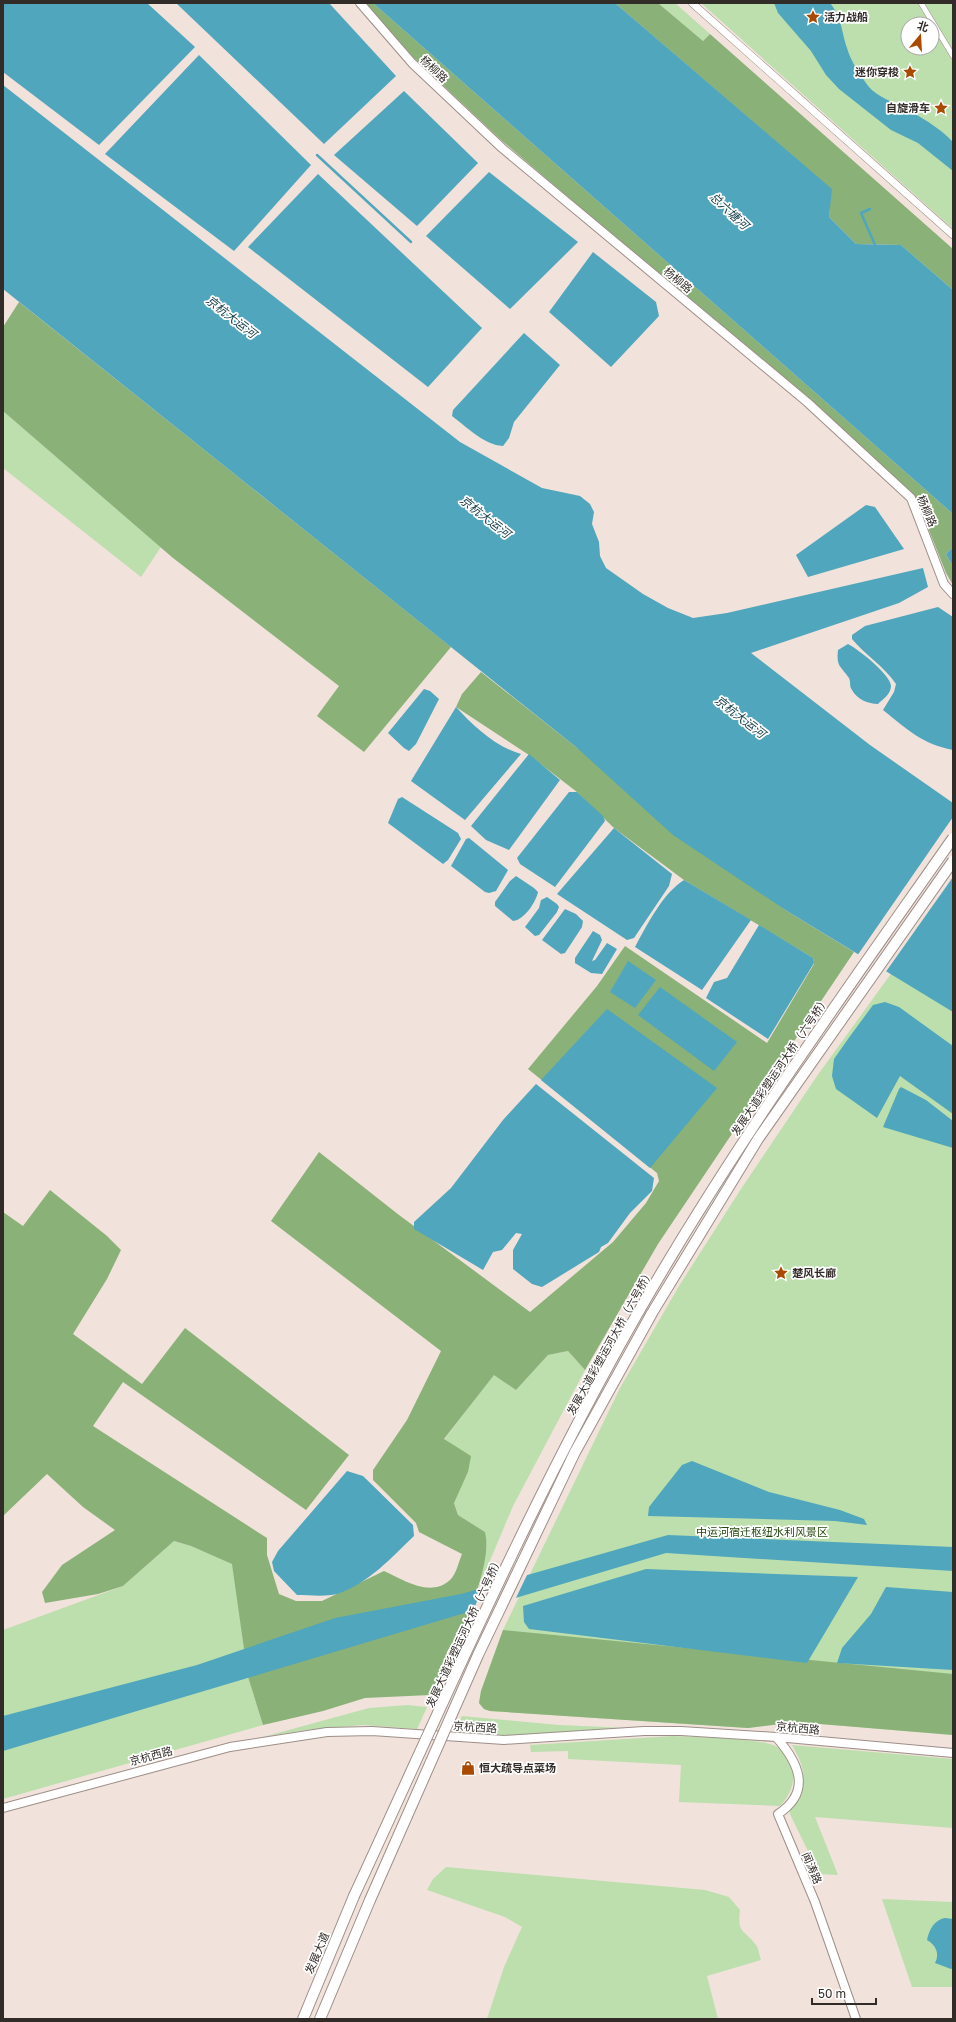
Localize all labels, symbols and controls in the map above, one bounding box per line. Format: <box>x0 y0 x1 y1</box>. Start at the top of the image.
place icon: 活力战船 <box>805 9 821 25</box>
place label: 活力战船 <box>824 10 868 23</box>
north arrow <box>900 16 940 56</box>
text: 北 <box>916 18 930 34</box>
street label: 杨柳路 <box>418 53 451 85</box>
place icon: 迷你穿梭 <box>902 64 918 80</box>
place label: 迷你穿梭 <box>855 65 899 78</box>
place icon: 自旋滑车 <box>933 100 949 116</box>
place label: 自旋滑车 <box>886 101 930 114</box>
water label: 总六塘河 <box>707 189 753 234</box>
street label: 杨柳路 <box>662 264 695 295</box>
water label: 京杭大运河 <box>203 292 261 342</box>
water label: 京杭大运河 <box>457 492 515 542</box>
street label: 杨柳路 <box>915 493 940 529</box>
water label: 京杭大运河 <box>712 692 770 742</box>
street label: 发展大道彩塑运河大桥（六号桥） <box>728 994 831 1138</box>
place icon: 楚风长廊 <box>773 1265 789 1281</box>
street label: 发展大道彩塑运河大桥（六号桥） <box>564 1266 655 1417</box>
place label: 楚风长廊 <box>792 1266 836 1279</box>
park label: 中运河宿迁枢纽水利风景区 <box>696 1525 828 1538</box>
street label: 发展大道彩塑运河大桥（六号桥） <box>423 1554 504 1709</box>
street label: 京杭西路 <box>453 1718 497 1735</box>
street label: 京杭西路 <box>776 1719 821 1736</box>
street label: 京杭西路 <box>128 1744 174 1767</box>
shop icon: 恒大疏导点菜场 <box>460 1760 476 1776</box>
place label: 恒大疏导点菜场 <box>479 1761 556 1774</box>
street label: 闻涛路 <box>800 1850 825 1886</box>
street label: 发展大道 <box>302 1930 331 1976</box>
scale bar <box>812 1980 876 2006</box>
text: 50 m <box>818 1986 846 2001</box>

